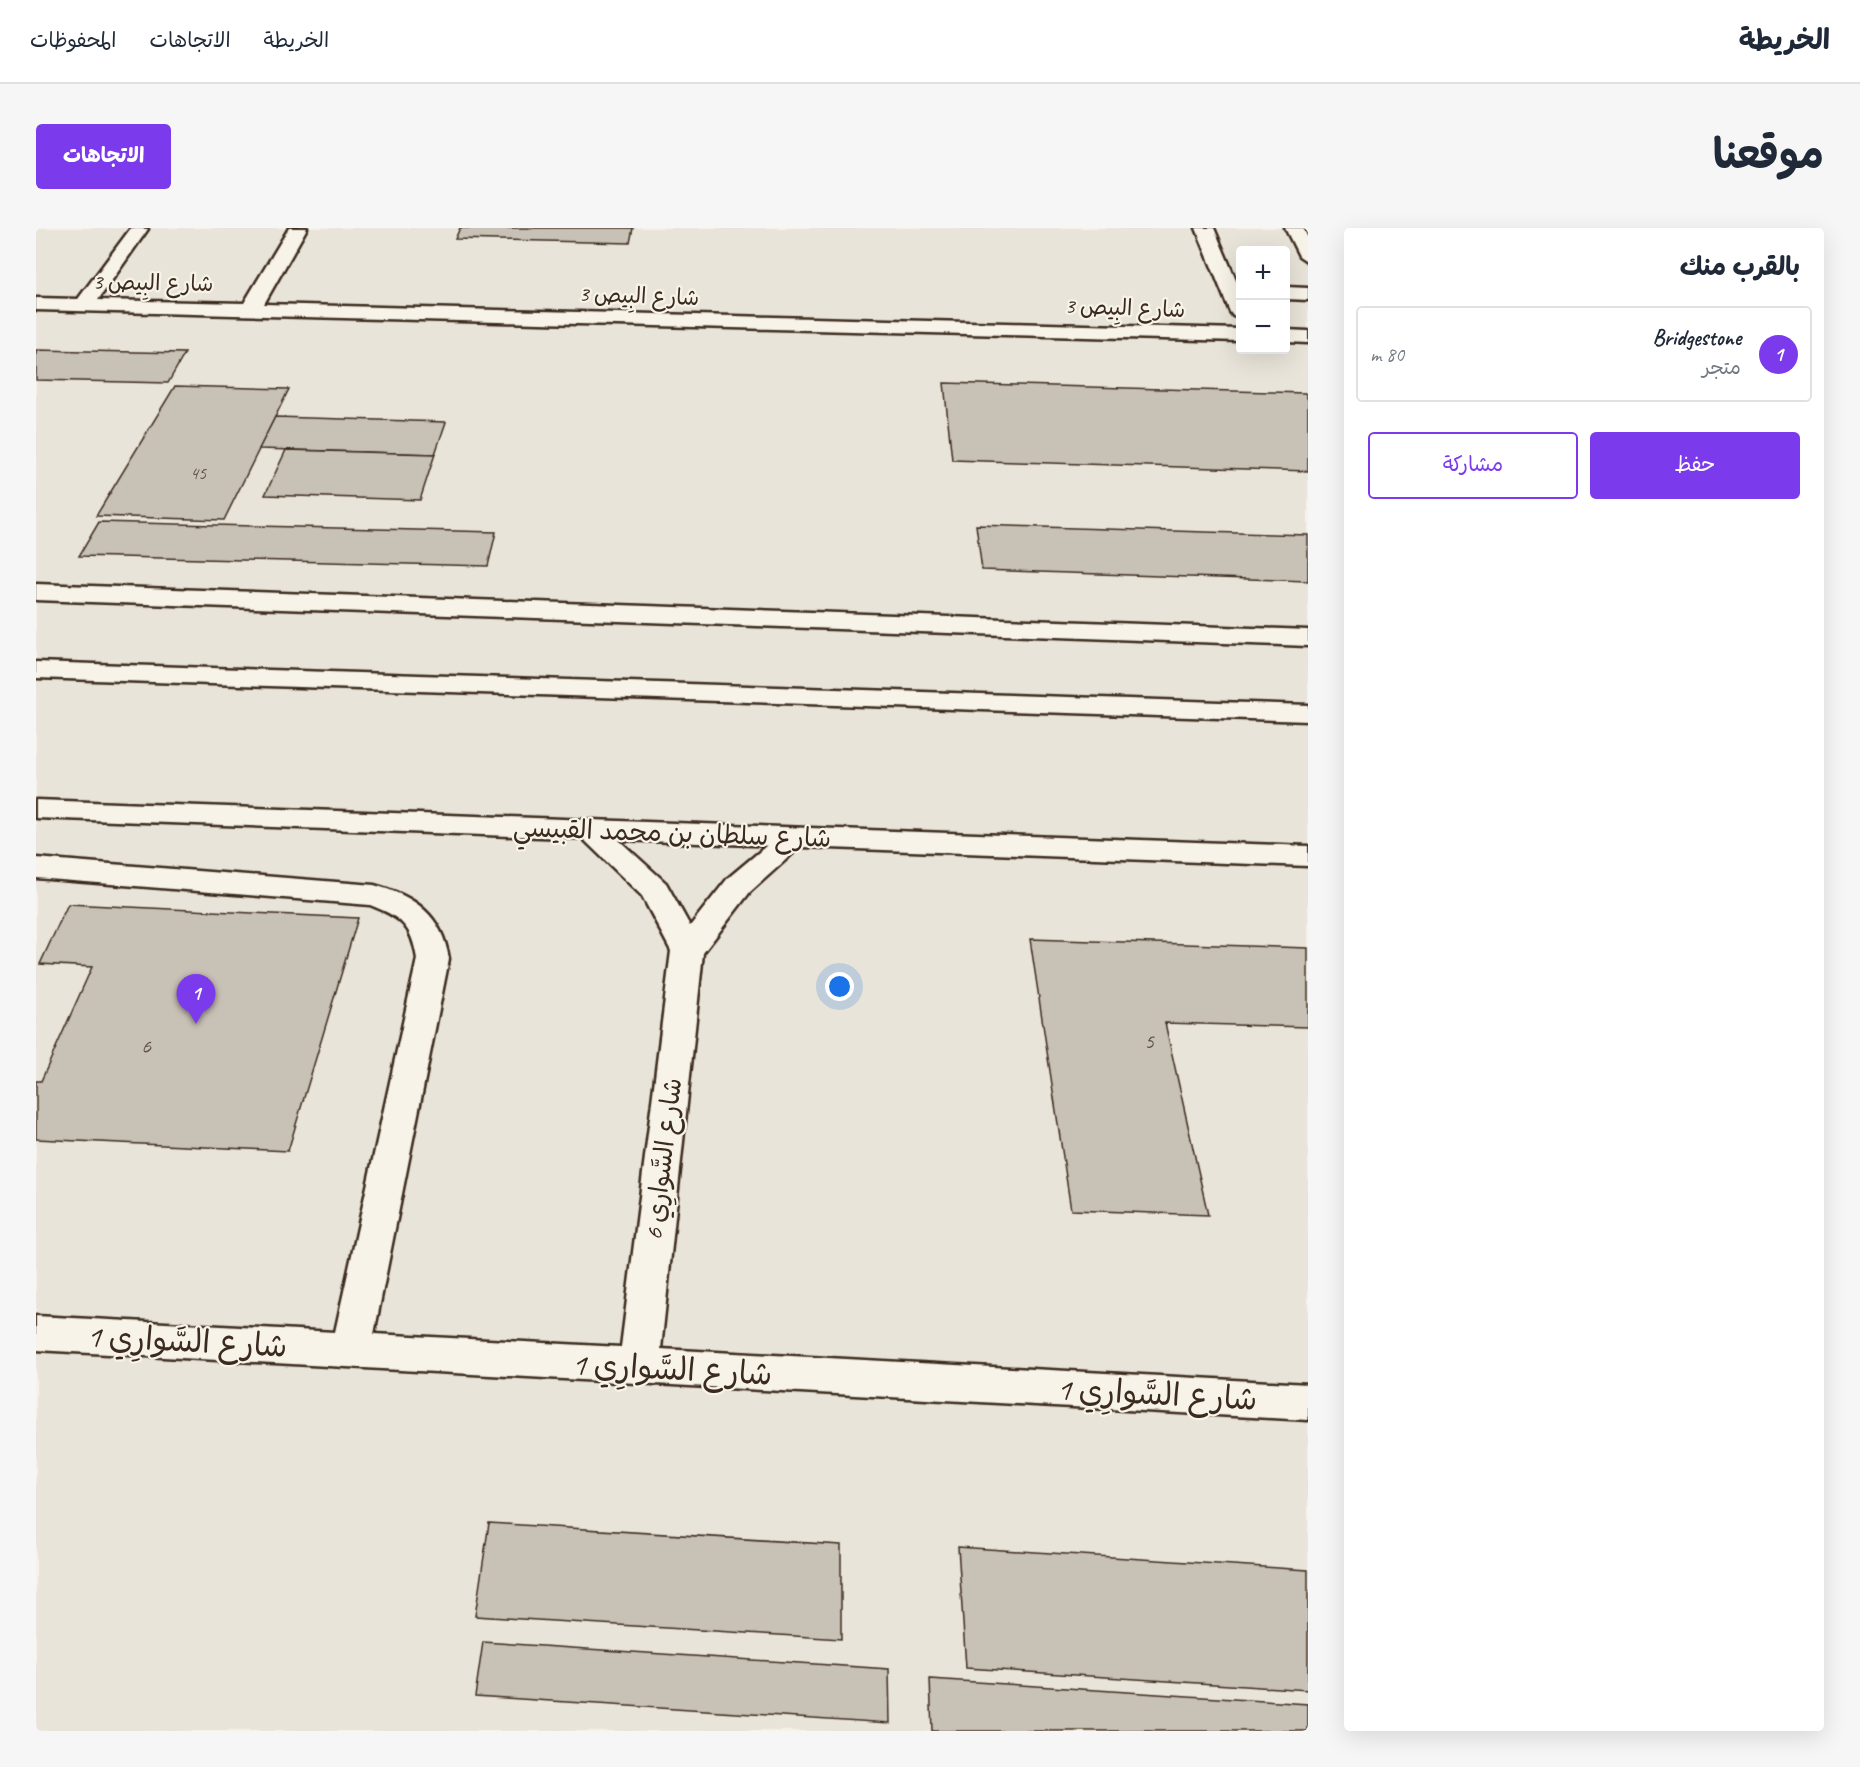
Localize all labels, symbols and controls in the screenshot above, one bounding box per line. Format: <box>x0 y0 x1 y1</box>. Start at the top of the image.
text: الخريطة <box>1739 22 1830 57</box>
text: المحفوظات <box>30 27 116 53</box>
text: الاتجاهات <box>149 27 231 53</box>
text: الخريطة <box>264 27 329 53</box>
button: الاتجاهات <box>36 124 171 189</box>
text: موقعنا <box>1713 128 1824 181</box>
map controls <box>1236 246 1290 354</box>
button: + <box>1236 246 1290 300</box>
text: بالقرب منك <box>1680 250 1800 283</box>
street label: شارع البِيص 3 <box>92 268 214 302</box>
street label: شارع البِيص 3 <box>578 280 700 316</box>
street label: شارع البِيص 3 <box>1064 292 1186 328</box>
button: − <box>1236 300 1290 354</box>
text: Bridgestone <box>1653 324 1741 352</box>
text: 80 m <box>1370 342 1404 367</box>
text: 1 <box>1774 342 1783 367</box>
text: متجر <box>1702 355 1741 380</box>
button: مشاركة <box>1368 432 1578 499</box>
button: حفظ <box>1590 432 1800 499</box>
house number: 45 <box>190 462 207 484</box>
street label: شارع سلطان بن محمد القبيسي <box>512 811 832 861</box>
your location <box>825 972 854 1001</box>
pin: 1 <box>176 974 216 1024</box>
house number: 5 <box>1144 1027 1155 1055</box>
house number: 6 <box>141 1032 152 1060</box>
street label: شارع السَّوارِي 6 <box>637 1076 693 1242</box>
street label: شارع السَّوارِي 1 <box>86 1315 288 1369</box>
street label: شارع السَّوارِي 1 <box>571 1343 773 1397</box>
street label: شارع السَّوارِي 1 <box>1056 1368 1258 1422</box>

